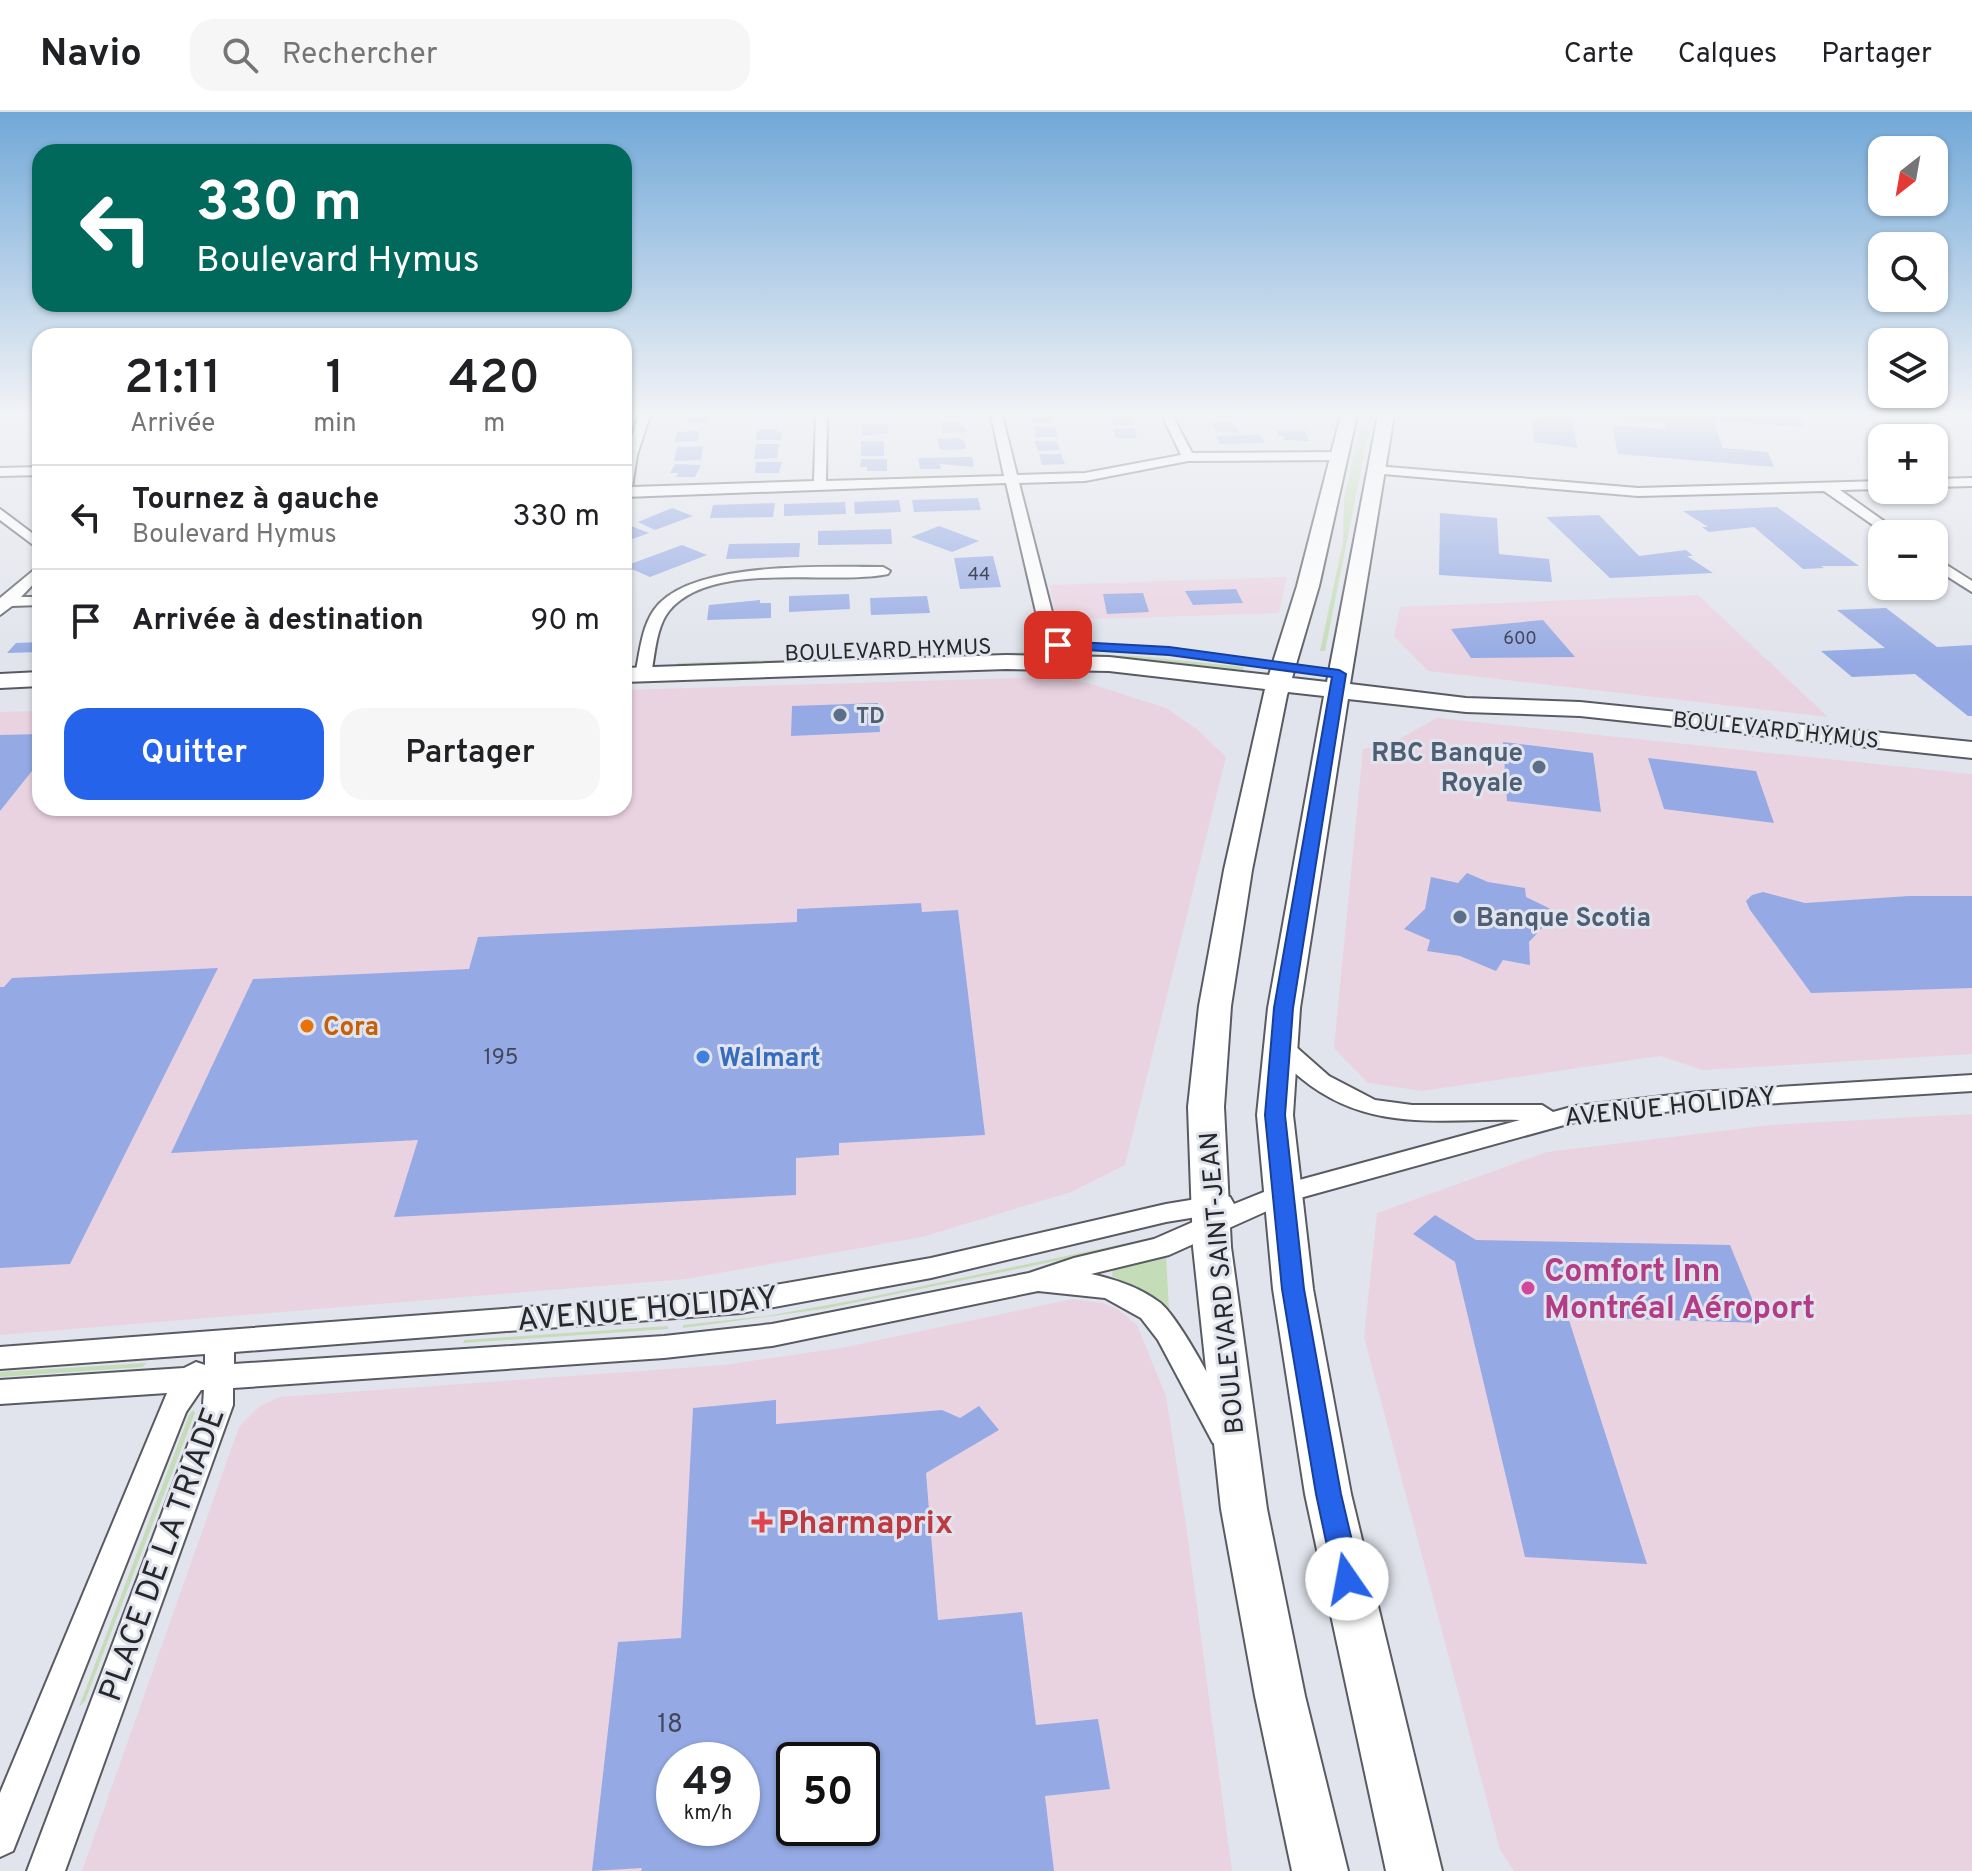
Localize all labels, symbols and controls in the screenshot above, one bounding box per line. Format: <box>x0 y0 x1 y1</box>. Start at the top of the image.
search box <box>190 19 750 91</box>
text: Navio <box>40 31 142 80</box>
icon: search <box>218 33 262 77</box>
text: Rechercher <box>282 37 438 74</box>
text: Carte <box>1564 37 1634 73</box>
text: Calques <box>1678 37 1777 73</box>
text: Partager <box>1821 37 1932 73</box>
north arrow <box>1868 136 1948 216</box>
map controls <box>1868 136 1948 600</box>
text: 330 m <box>196 170 362 240</box>
icon: left <box>64 176 168 280</box>
button: search <box>1868 232 1948 312</box>
text: Boulevard Hymus <box>196 239 480 285</box>
button: layers <box>1868 328 1948 408</box>
text: 21:11 <box>124 350 221 410</box>
text: 1 <box>326 350 344 410</box>
text: 420 <box>449 350 540 410</box>
text: Arrivée <box>130 408 215 441</box>
text: min <box>313 408 357 441</box>
text: m <box>483 408 505 441</box>
button: + <box>1868 424 1948 504</box>
text: Tournez à gauche <box>132 482 379 519</box>
icon: left <box>64 495 108 539</box>
text: 330 m <box>512 499 600 536</box>
text: Boulevard Hymus <box>132 519 337 552</box>
button: − <box>1868 520 1948 600</box>
house number: 44 <box>968 564 990 587</box>
icon: arrive <box>64 599 108 643</box>
text: Arrivée à destination <box>132 603 424 640</box>
text: 90 m <box>531 603 600 640</box>
pin <box>1024 611 1092 679</box>
icon: arrive <box>1036 623 1080 667</box>
house number: 600 <box>1503 628 1537 651</box>
street label: BOULEVARD HYMUS <box>784 634 992 669</box>
place label: TD <box>856 704 885 731</box>
marker: TD <box>831 706 849 724</box>
street label: BOULEVARD HYMUS <box>1671 707 1880 756</box>
button: Quitter <box>64 708 324 800</box>
button: Partager <box>340 708 600 800</box>
place label: RBC Banque Royale <box>1371 738 1523 801</box>
marker: RBC Banque Royale <box>1530 758 1548 776</box>
place label: Banque Scotia <box>1476 903 1651 936</box>
marker: Banque Scotia <box>1451 908 1469 926</box>
place label: Cora <box>323 1012 379 1045</box>
marker: Cora <box>298 1017 316 1035</box>
place label: Walmart <box>719 1043 821 1076</box>
house number: 195 <box>483 1045 519 1072</box>
marker: Walmart <box>694 1048 712 1066</box>
street label: AVENUE HOLIDAY <box>1563 1081 1778 1136</box>
street label: BOULEVARD SAINT-JEAN <box>1194 1130 1253 1435</box>
place label: Comfort Inn Montréal Aéroport <box>1544 1253 1815 1330</box>
marker: Comfort Inn Montréal Aéroport <box>1519 1279 1537 1297</box>
street label: AVENUE HOLIDAY <box>515 1280 779 1342</box>
street label: PLACE DE LA TRIADE <box>92 1403 236 1707</box>
place label: Pharmaprix <box>778 1505 953 1545</box>
marker: Pharmaprix <box>753 1513 771 1531</box>
position arrow <box>1305 1537 1389 1621</box>
house number: 18 <box>657 1709 683 1742</box>
speed limit sign: 50 <box>776 1742 880 1846</box>
text: 49 <box>683 1759 733 1809</box>
text: km/h <box>684 1801 732 1827</box>

